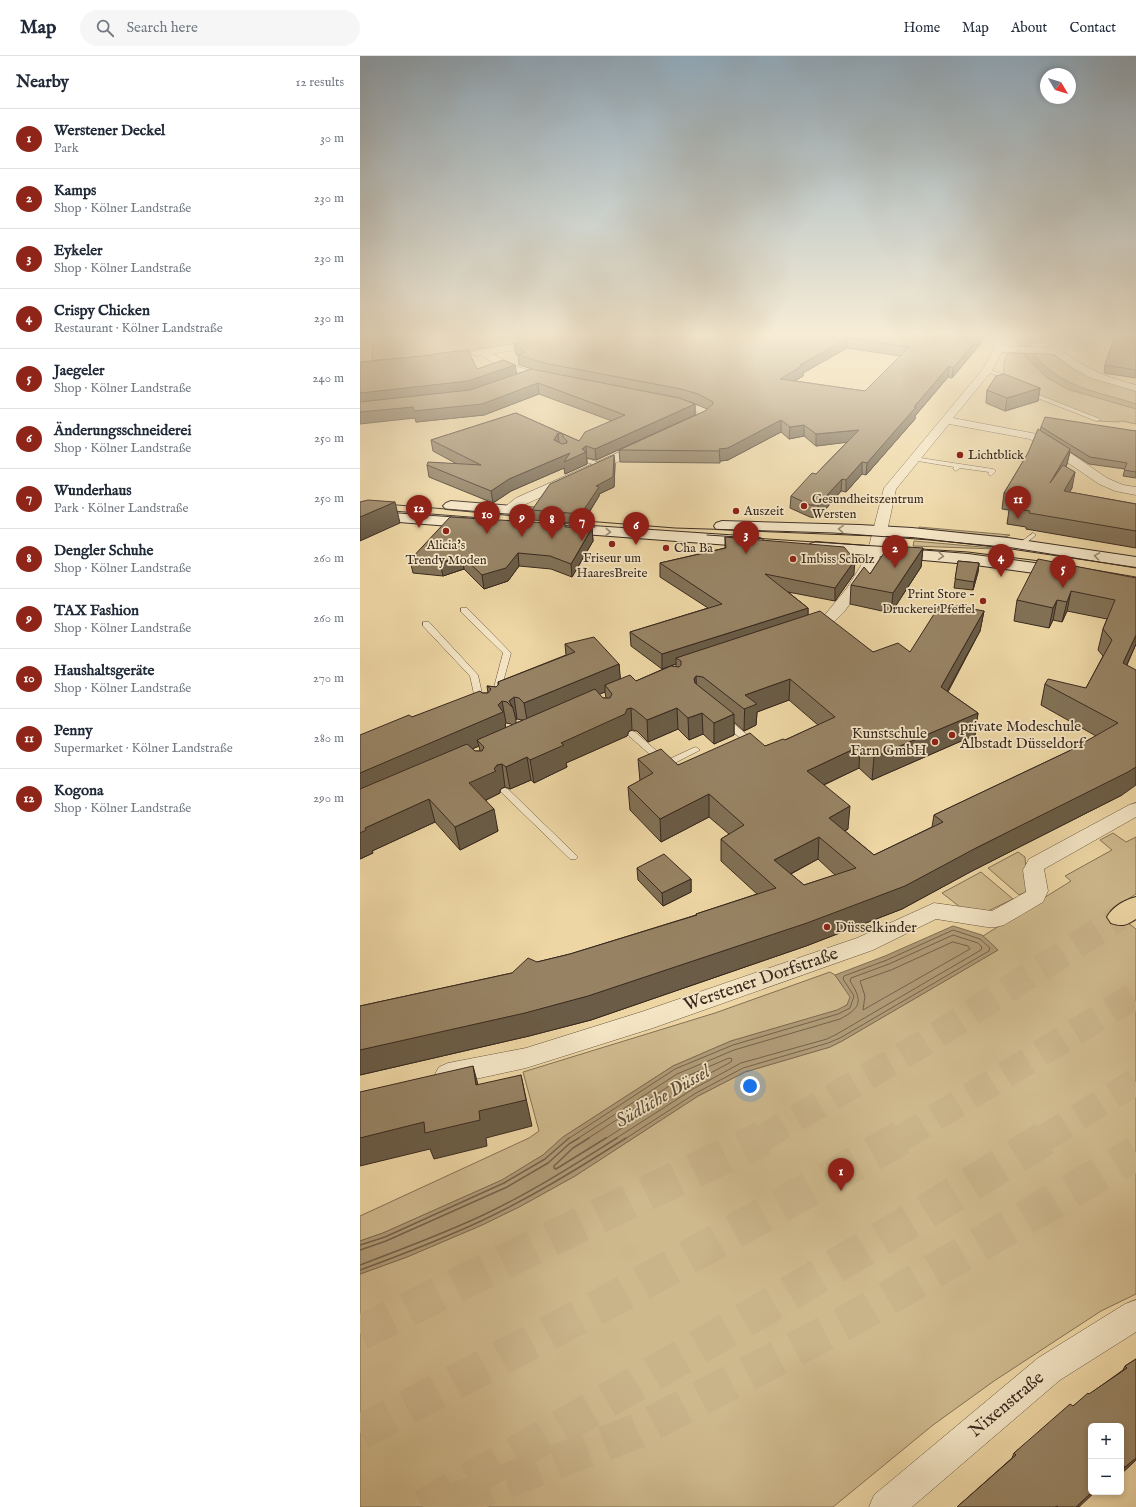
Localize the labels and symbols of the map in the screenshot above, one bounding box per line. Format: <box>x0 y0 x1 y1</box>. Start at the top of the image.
north arrow <box>1040 68 1076 104</box>
place label: Lichtblick <box>968 447 1025 464</box>
marker: Lichtblick <box>955 450 965 460</box>
pin: 11 <box>1005 486 1031 519</box>
place label: Gesundheitszentrum Wersten <box>812 491 924 523</box>
pin: 12 <box>406 495 432 528</box>
pin: 10 <box>474 501 500 534</box>
marker: Gesundheitszentrum Wersten <box>799 501 809 511</box>
place label: Auszeit <box>743 503 785 520</box>
pin: 9 <box>509 504 535 537</box>
pin: 8 <box>539 506 565 539</box>
marker: Auszeit <box>731 506 741 516</box>
pin: 7 <box>569 508 595 541</box>
pin: 6 <box>623 512 649 545</box>
pin: 3 <box>733 521 759 554</box>
one-way arrow <box>838 525 844 533</box>
marker: Alicia's Trendy Moden <box>441 526 451 536</box>
one-way arrow <box>605 528 611 537</box>
pin: 2 <box>882 535 908 568</box>
place label: Alicia's Trendy Moden <box>405 537 487 569</box>
marker: Friseur um HaaresBreite <box>607 539 617 549</box>
place label: Cha Ba <box>674 540 713 557</box>
marker: Cha Ba <box>661 543 671 553</box>
pin: 4 <box>988 544 1014 577</box>
place label: Friseur um HaaresBreite <box>577 550 647 582</box>
place label: Imbiss Scholz <box>801 551 875 568</box>
one-way arrow <box>938 552 944 561</box>
one-way arrow <box>1094 552 1101 561</box>
marker: Imbiss Scholz <box>788 554 798 564</box>
pin: 5 <box>1050 555 1076 588</box>
place label: Print Store - Druckerei Pfeffel <box>882 586 975 618</box>
marker: Print Store - Druckerei Pfeffel <box>978 596 988 606</box>
place label: private Modeschule Albstadt Düsseldorf <box>959 717 1086 753</box>
place label: Kunstschule Farn GmbH <box>850 724 927 760</box>
marker: private Modeschule Albstadt Düsseldorf <box>947 730 957 740</box>
marker: Kunstschule Farn GmbH <box>930 737 940 747</box>
place label: Düsselkinder <box>835 918 917 937</box>
marker: Düsselkinder <box>822 922 832 932</box>
street label: Werstener Dorfstraße <box>681 943 841 1017</box>
water label: Südliche Düssel <box>611 1060 716 1134</box>
your location <box>740 1076 760 1096</box>
pin: 1 <box>828 1158 854 1191</box>
street label: Nixenstraße <box>965 1367 1049 1443</box>

